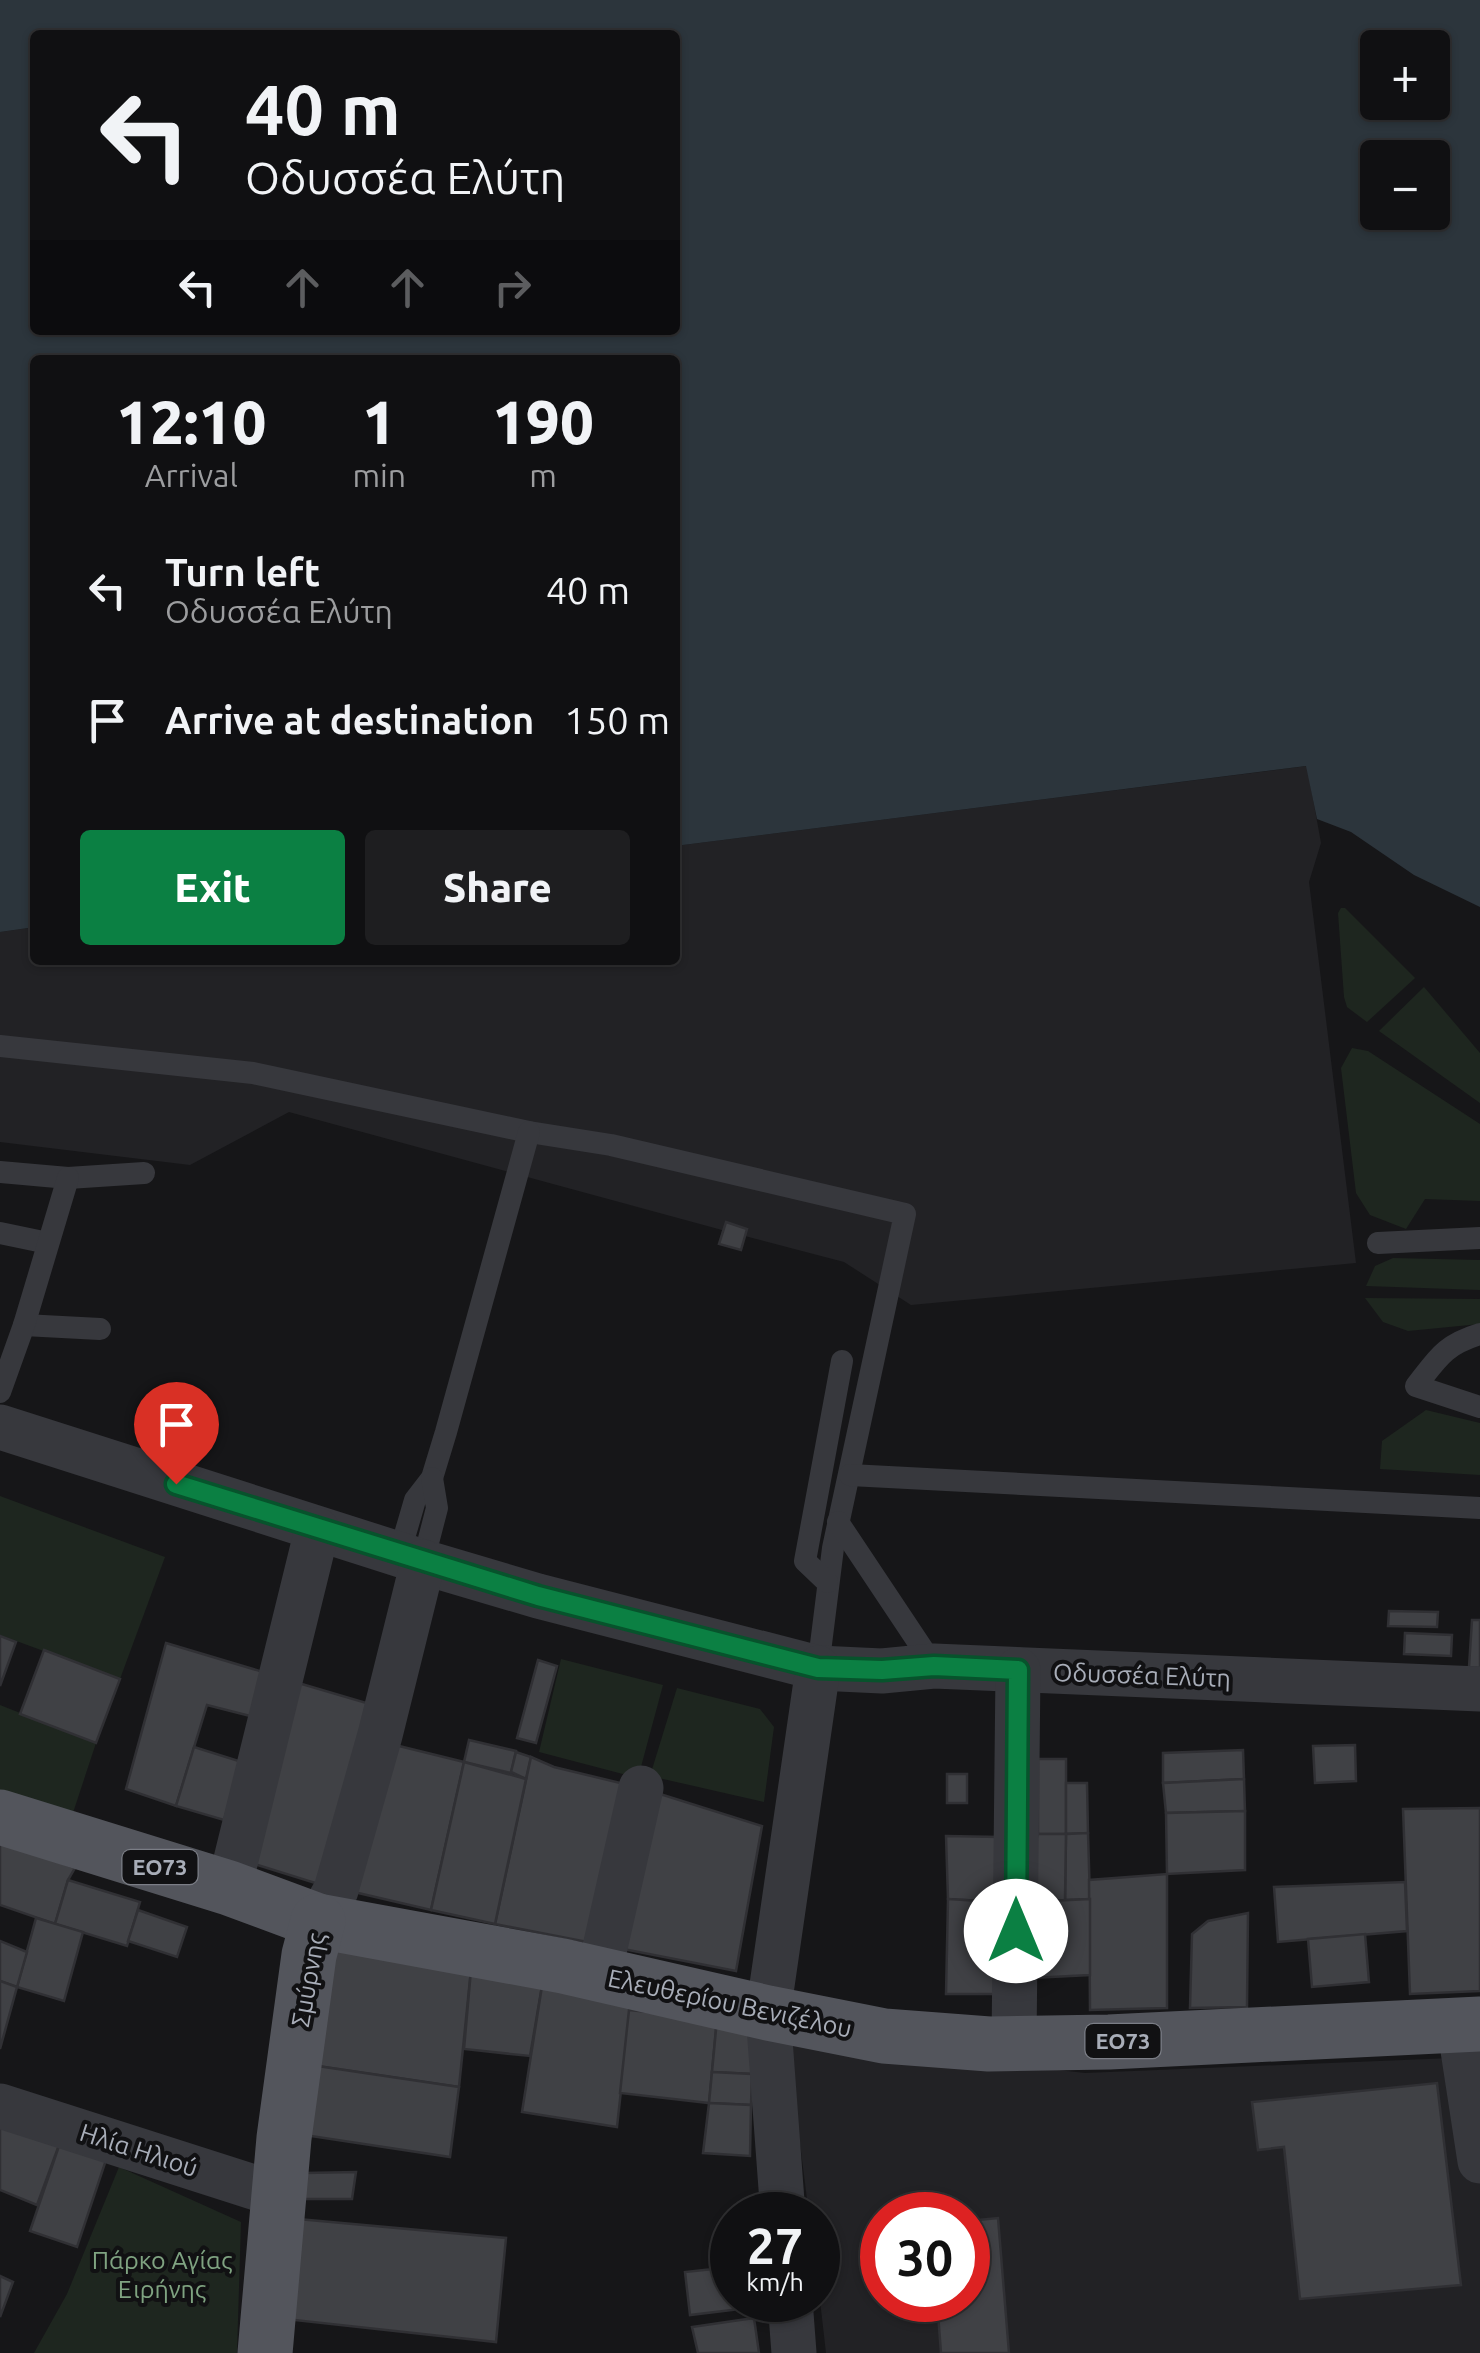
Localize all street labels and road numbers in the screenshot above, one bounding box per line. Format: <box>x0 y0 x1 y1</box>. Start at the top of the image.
street label: Οδυσσέα Ελύτη <box>1053 1658 1231 1692</box>
road number: ΕΟ73 <box>122 1850 198 1884</box>
street label: Σμύρνης <box>286 1931 330 2029</box>
street label: Ελευθερίου Βενιζέλου <box>605 1963 855 2043</box>
road number: ΕΟ73 <box>1086 2024 1160 2058</box>
street label: Ηλία Ηλιού <box>77 2118 201 2182</box>

